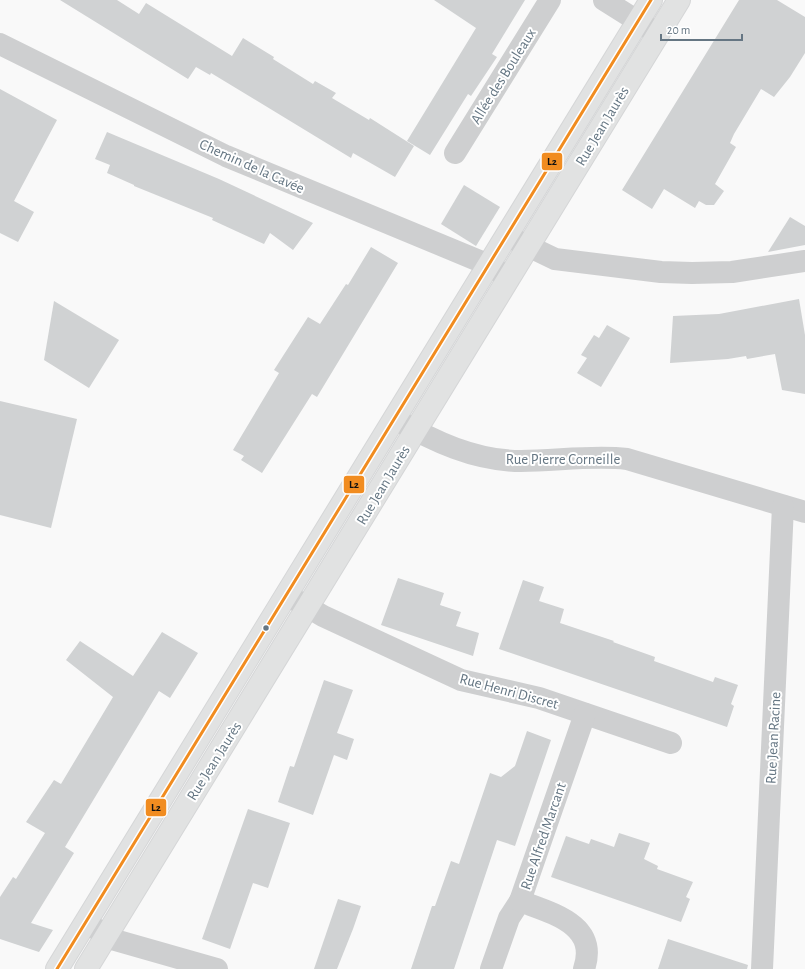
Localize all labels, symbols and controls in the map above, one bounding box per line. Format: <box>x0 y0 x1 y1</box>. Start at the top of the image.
scale bar <box>661 16 742 42</box>
text: 20 m <box>667 24 690 36</box>
street label: Allée des Bouleaux <box>468 25 539 127</box>
street label: Rue Jean Jaurès <box>573 84 632 168</box>
street label: Chemin de la Cavée <box>197 137 307 196</box>
line badge: L2 <box>541 152 563 171</box>
text: L2 <box>547 156 557 167</box>
street label: Rue Jean Jaurès <box>354 443 413 527</box>
street label: Rue Pierre Corneille <box>506 452 620 467</box>
line badge: L2 <box>343 475 365 494</box>
text: L2 <box>349 479 359 490</box>
unlabelled marker <box>261 623 271 633</box>
street label: Rue Henri Discret <box>458 671 560 712</box>
street label: Rue Jean Racine <box>764 691 783 785</box>
street label: Rue Jean Jaurès <box>184 719 244 803</box>
street label: Rue Alfred Marcant <box>518 780 569 892</box>
line badge: L2 <box>145 798 167 817</box>
text: L2 <box>151 802 161 813</box>

